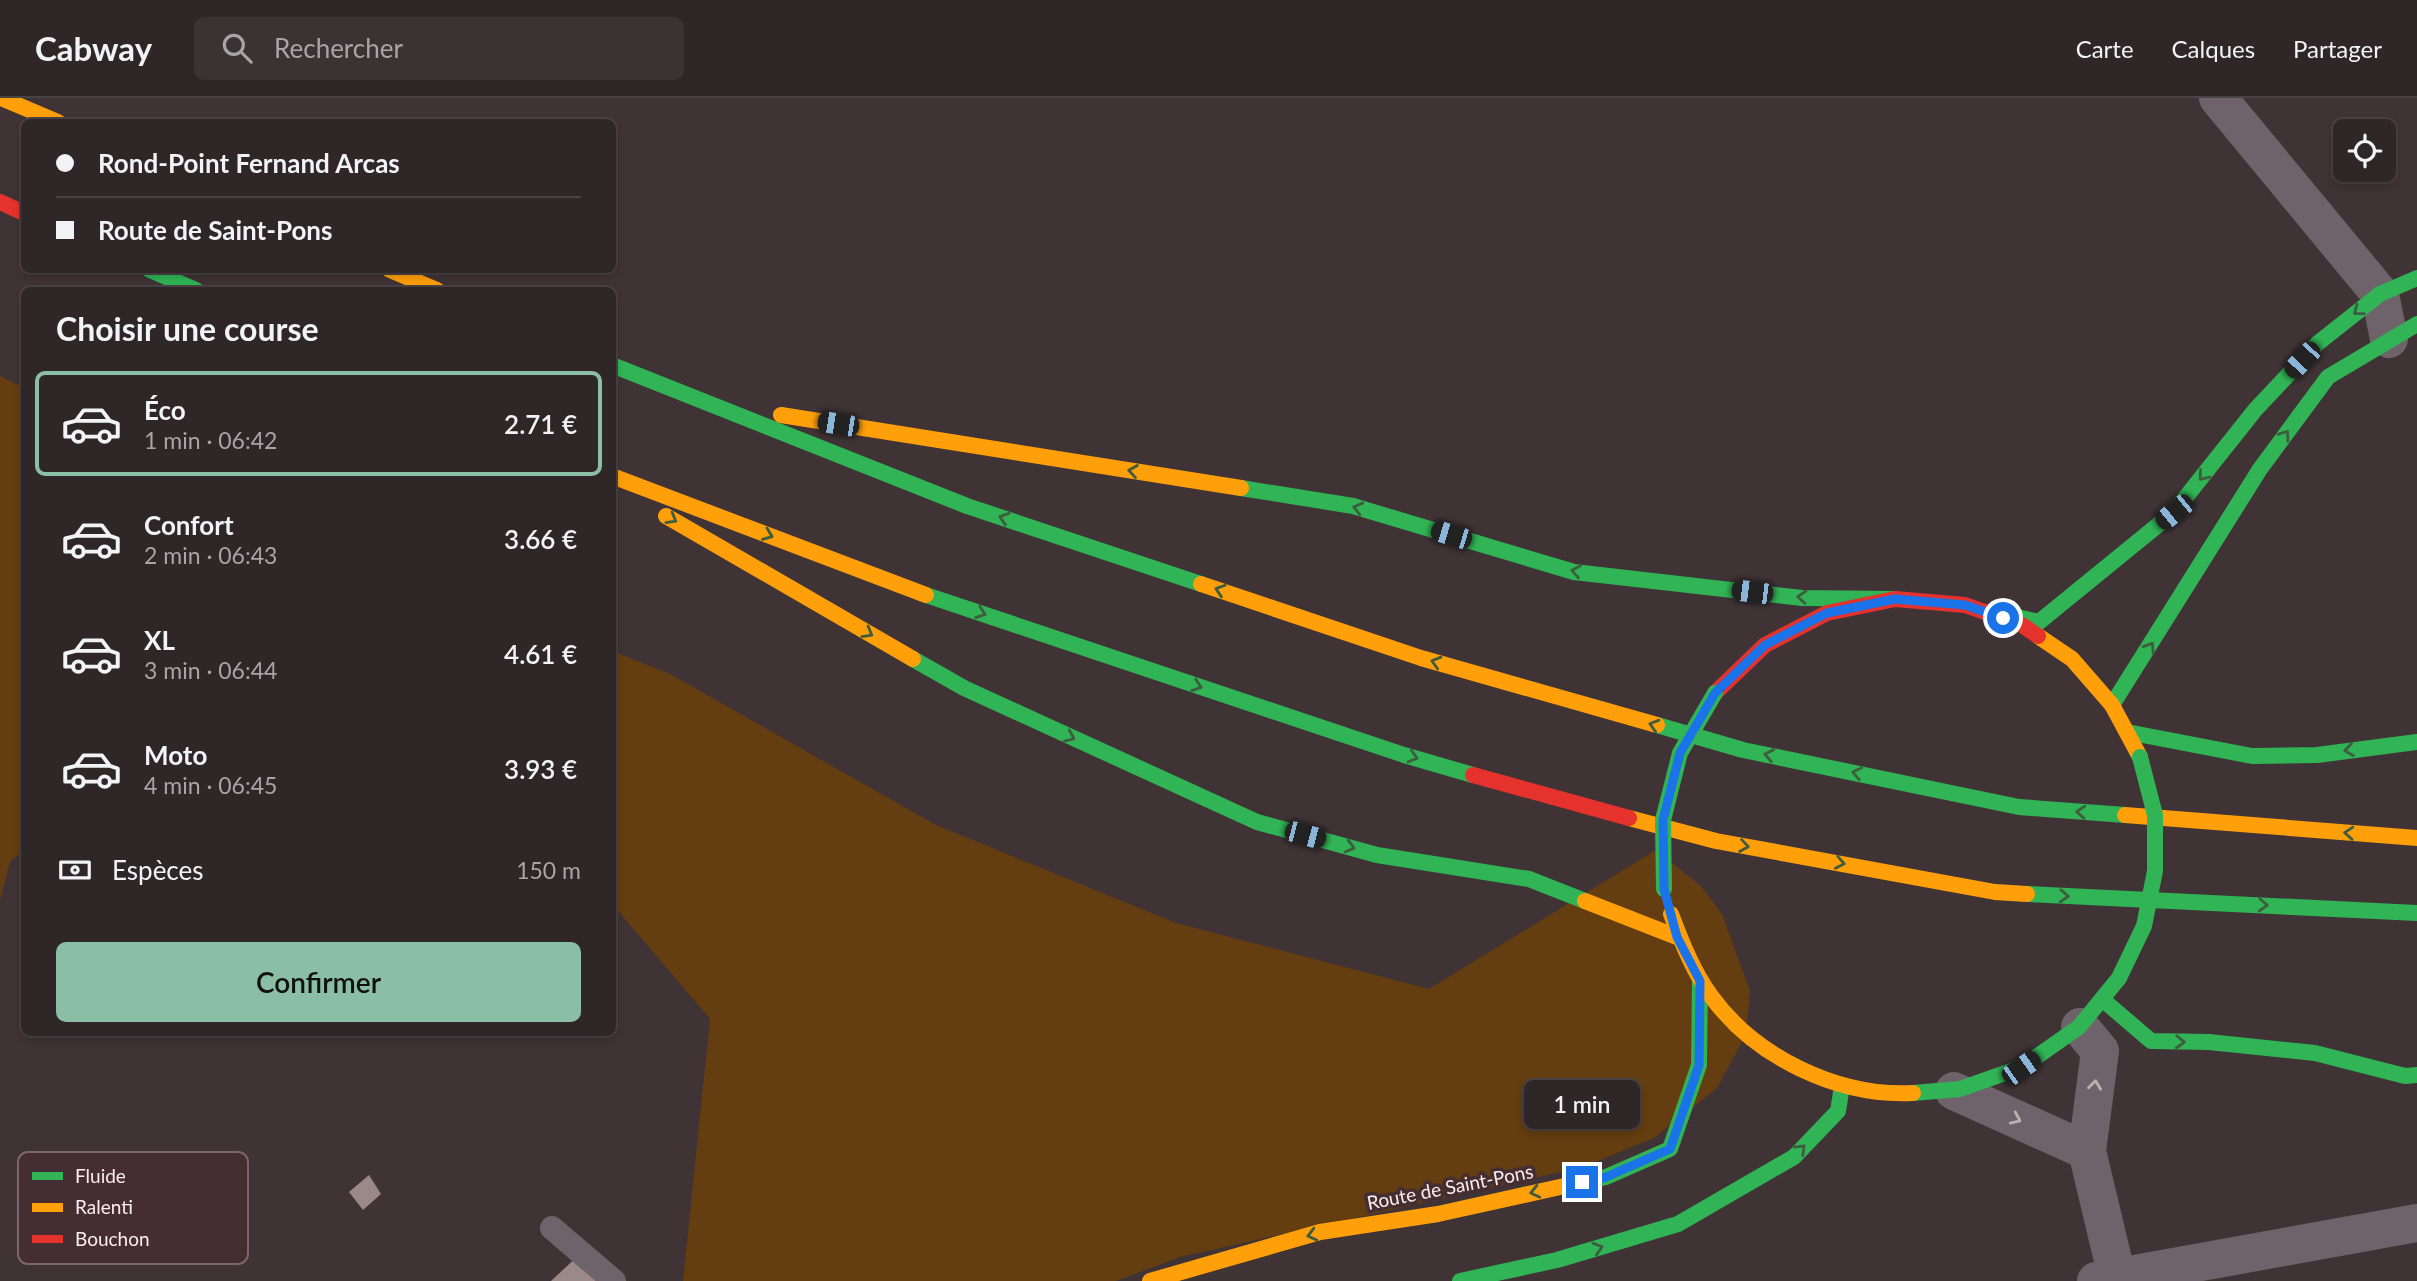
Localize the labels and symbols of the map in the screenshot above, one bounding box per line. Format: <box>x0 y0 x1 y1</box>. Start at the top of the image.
one-way arrow <box>2353 303 2366 315</box>
car <box>2280 337 2325 383</box>
car <box>816 410 861 438</box>
one-way arrow <box>2277 430 2289 443</box>
one-way arrow <box>1128 464 1139 479</box>
one-way arrow <box>2198 468 2211 481</box>
car <box>2152 491 2197 533</box>
one-way arrow <box>1352 502 1364 516</box>
one-way arrow <box>664 511 677 524</box>
one-way arrow <box>998 512 1010 526</box>
car <box>1428 519 1475 551</box>
one-way arrow <box>761 527 773 541</box>
one-way arrow <box>1570 564 1582 579</box>
car <box>1730 579 1775 605</box>
one-way arrow <box>1214 584 1226 598</box>
one-way arrow <box>1796 590 1807 605</box>
route start <box>1987 602 2019 634</box>
one-way arrow <box>975 605 987 619</box>
one-way arrow <box>861 625 874 638</box>
one-way arrow <box>2141 642 2154 655</box>
one-way arrow <box>1430 655 1442 670</box>
one-way arrow <box>1190 678 1203 692</box>
one-way arrow <box>1648 718 1660 733</box>
one-way arrow <box>1063 729 1076 743</box>
one-way arrow <box>2343 742 2355 757</box>
one-way arrow <box>1407 749 1419 764</box>
one-way arrow <box>1763 749 1775 764</box>
one-way arrow <box>1851 767 1863 782</box>
one-way arrow <box>2075 805 2086 820</box>
car <box>1282 819 1329 851</box>
one-way arrow <box>2343 826 2354 841</box>
one-way arrow <box>1738 838 1750 853</box>
one-way arrow <box>1343 839 1355 853</box>
one-way arrow <box>1834 854 1846 869</box>
one-way arrow <box>2059 888 2070 903</box>
one-way arrow <box>2258 897 2269 912</box>
one-way arrow <box>2174 1034 2185 1049</box>
car <box>1998 1047 2045 1089</box>
one-way arrow <box>2088 1079 2103 1091</box>
callout: 1 min <box>1524 1080 1640 1130</box>
one-way arrow <box>2009 1111 2021 1125</box>
one-way arrow <box>1793 1145 1806 1158</box>
legend <box>18 1152 248 1264</box>
street label: Route de Saint-Pons <box>1365 1159 1535 1214</box>
text: Fluide <box>75 1164 126 1187</box>
route end <box>1566 1166 1598 1198</box>
one-way arrow <box>1529 1184 1541 1199</box>
text: Ralenti <box>75 1195 133 1218</box>
text: Bouchon <box>75 1227 150 1250</box>
one-way arrow <box>1306 1227 1318 1241</box>
one-way arrow <box>1592 1241 1604 1256</box>

